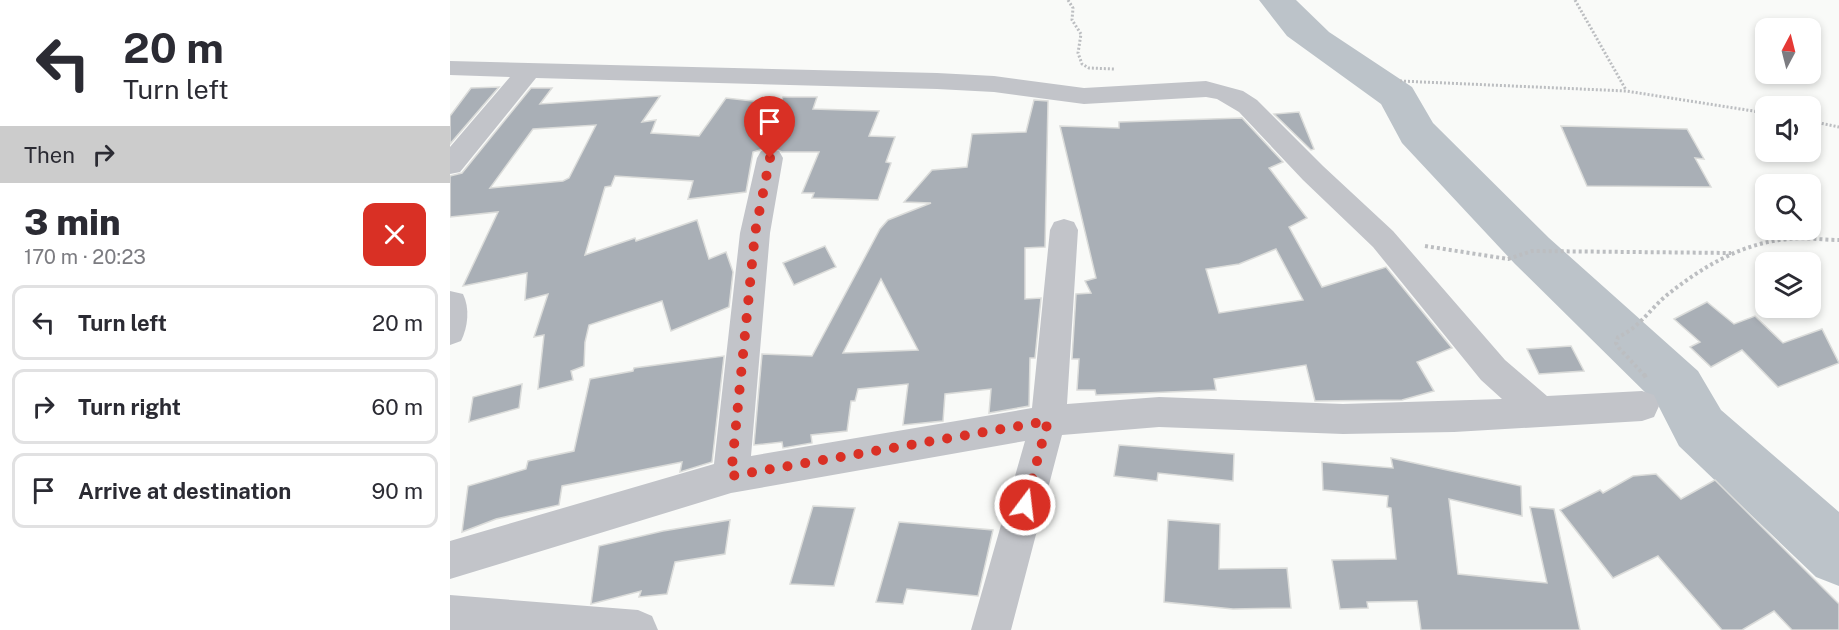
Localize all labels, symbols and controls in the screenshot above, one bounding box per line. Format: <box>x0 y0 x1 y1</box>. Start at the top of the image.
north arrow <box>1755 18 1821 84</box>
map controls <box>1755 18 1821 318</box>
text: 20 m <box>123 23 224 72</box>
icon: left <box>24 24 102 102</box>
text: Turn left <box>123 73 229 105</box>
pin <box>744 96 795 158</box>
button: sound <box>1755 96 1821 162</box>
icon: arrive <box>753 105 786 138</box>
icon: right <box>87 138 120 171</box>
text: Then <box>24 142 75 168</box>
button: search <box>1755 174 1821 240</box>
text: 3 min <box>24 201 121 243</box>
button: close <box>363 203 426 266</box>
text: 170 m · 20:23 <box>24 245 146 269</box>
button: layers <box>1755 252 1821 318</box>
icon: left <box>27 306 60 339</box>
text: Turn left <box>78 310 167 336</box>
text: 20 m <box>372 310 423 336</box>
icon: right <box>27 390 60 423</box>
text: Turn right <box>78 394 181 420</box>
text: 60 m <box>372 394 423 420</box>
position arrow <box>993 473 1057 537</box>
icon: arrive <box>27 474 60 507</box>
text: Arrive at destination <box>78 478 291 504</box>
text: 90 m <box>372 478 423 504</box>

